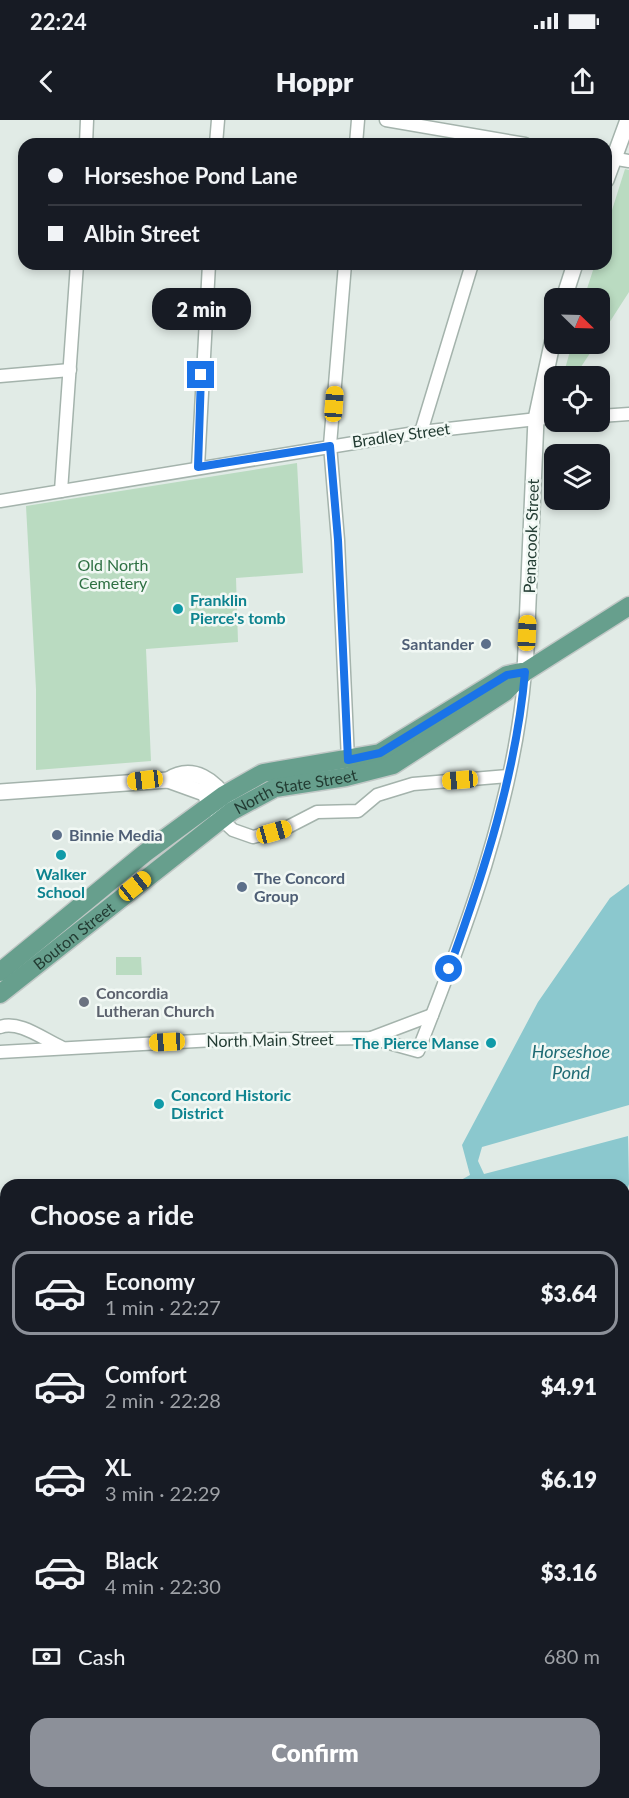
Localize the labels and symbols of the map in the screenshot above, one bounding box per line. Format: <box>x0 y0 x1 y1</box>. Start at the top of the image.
callout: 2 min <box>152 288 250 330</box>
north arrow <box>544 288 610 354</box>
route end <box>187 361 214 388</box>
car <box>324 385 344 423</box>
street label: Bradley Street <box>351 418 451 451</box>
street label: Penacook Street <box>519 478 542 594</box>
park label: Old North Cemetery <box>77 555 149 592</box>
place label: Franklin Pierce's tomb <box>190 590 286 627</box>
marker: Franklin Pierce's tomb <box>171 602 185 616</box>
car <box>517 615 537 651</box>
place label: Santander <box>402 634 474 653</box>
marker: Santander <box>479 637 493 651</box>
street label: North State Street <box>230 765 359 817</box>
car <box>126 769 164 791</box>
car <box>441 769 479 791</box>
car <box>254 818 294 846</box>
place label: Binnie Media <box>69 825 163 844</box>
marker: Binnie Media <box>50 828 64 842</box>
marker: Walker School <box>54 848 68 862</box>
place label: Walker School <box>36 864 86 901</box>
car <box>115 868 155 904</box>
place label: The Concord Group <box>254 868 345 905</box>
marker: The Concord Group <box>235 880 249 894</box>
street label: Bouton Street <box>29 897 118 973</box>
route start <box>435 955 462 982</box>
place label: Concordia Lutheran Church <box>96 983 215 1020</box>
marker: Concordia Lutheran Church <box>77 995 91 1009</box>
street label: North Main Street <box>206 1029 334 1050</box>
car <box>149 1032 185 1052</box>
place label: The Pierce Manse <box>352 1033 479 1052</box>
marker: The Pierce Manse <box>484 1036 498 1050</box>
water label: Horseshoe Pond <box>532 1040 610 1083</box>
place label: Concord Historic District <box>171 1085 292 1122</box>
marker: Concord Historic District <box>152 1097 166 1111</box>

